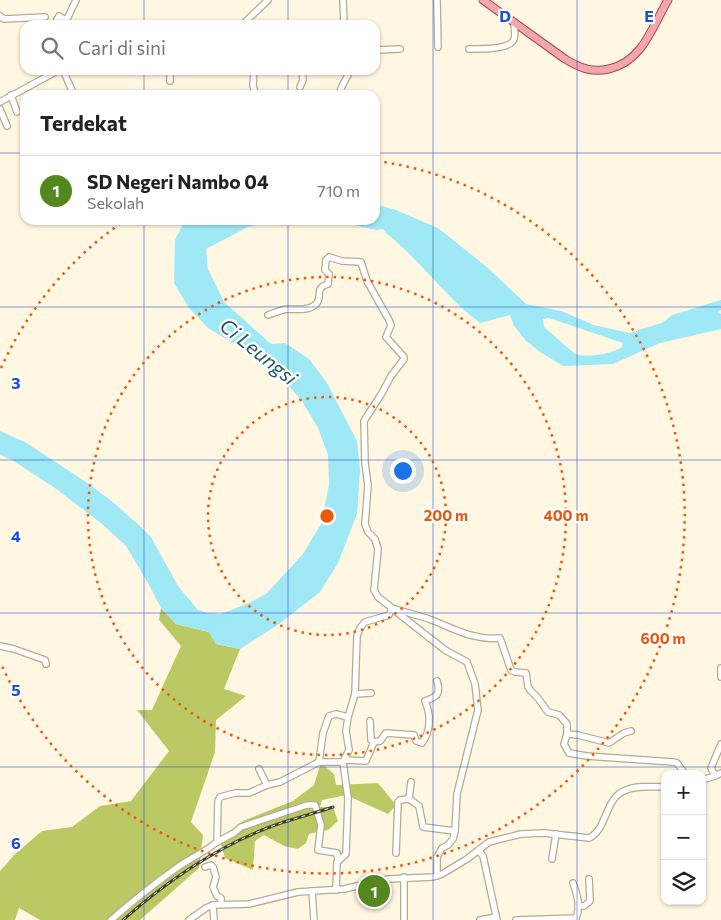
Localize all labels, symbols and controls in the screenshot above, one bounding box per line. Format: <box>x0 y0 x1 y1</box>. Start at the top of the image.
text: D <box>499 6 511 25</box>
text: E <box>644 6 654 25</box>
search box <box>20 20 380 75</box>
icon: search <box>38 34 66 62</box>
text: Cari di sini <box>78 36 166 59</box>
text: Terdekat <box>40 110 127 135</box>
text: SD Negeri Nambo 04 <box>87 170 269 193</box>
text: 1 <box>52 181 60 200</box>
text: 710 m <box>317 181 360 200</box>
text: Sekolah <box>87 193 144 212</box>
water label: Ci Leungsi <box>216 313 303 390</box>
text: 3 <box>11 373 21 392</box>
your location <box>390 458 416 484</box>
text: 200 m <box>424 506 468 524</box>
text: 400 m <box>543 506 589 524</box>
centre of rings <box>318 507 336 525</box>
text: 4 <box>11 526 21 545</box>
text: 600 m <box>640 629 686 647</box>
text: 5 <box>11 680 21 699</box>
map controls <box>661 770 706 905</box>
button: + <box>661 770 706 815</box>
button: − <box>661 815 706 860</box>
text: 6 <box>11 833 21 852</box>
button: layers <box>661 860 706 905</box>
pin: 1 <box>358 872 390 910</box>

